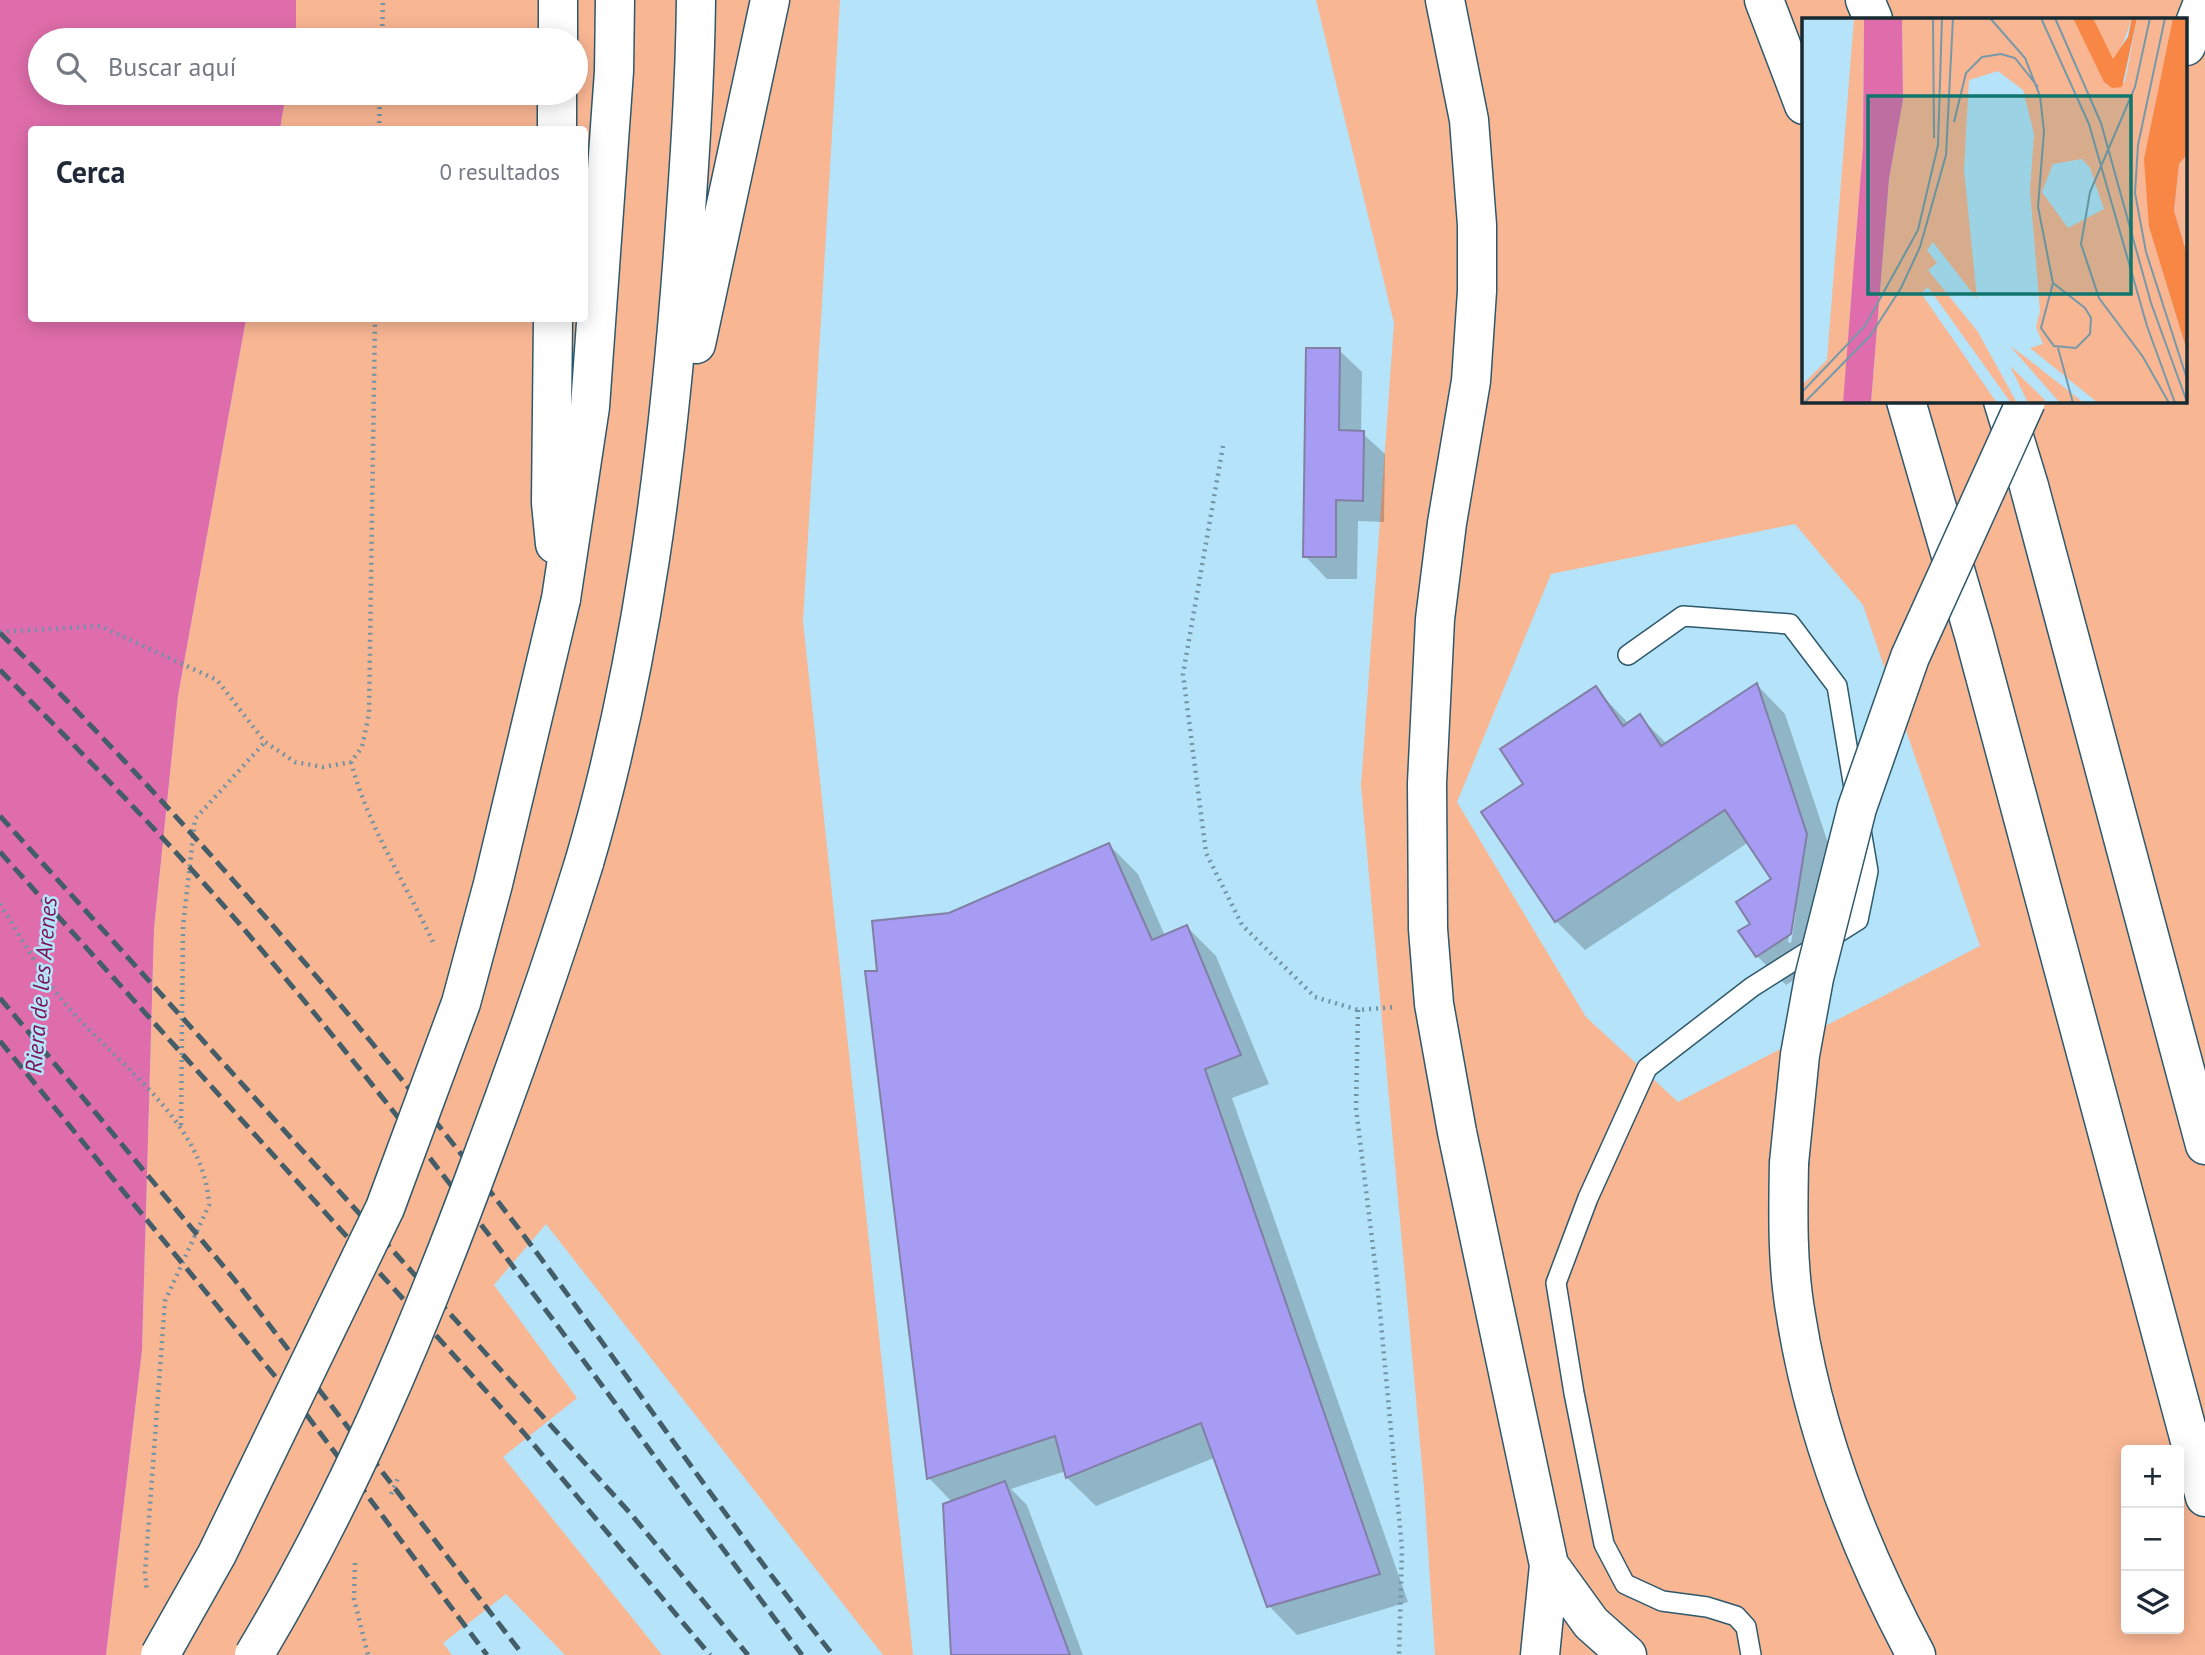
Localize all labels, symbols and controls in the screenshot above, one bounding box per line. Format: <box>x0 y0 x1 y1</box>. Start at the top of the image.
inset map <box>1802 18 2188 402</box>
search box <box>28 28 588 105</box>
icon: search <box>52 48 90 86</box>
text: Buscar aquí <box>108 50 236 83</box>
text: Cerca <box>56 152 125 191</box>
text: 0 resultados <box>439 157 560 186</box>
water label: Riera de les Arenes <box>18 895 63 1074</box>
map controls <box>2121 1445 2184 1634</box>
button: + <box>2121 1445 2184 1508</box>
button: − <box>2121 1508 2184 1571</box>
button: layers <box>2121 1571 2184 1634</box>

